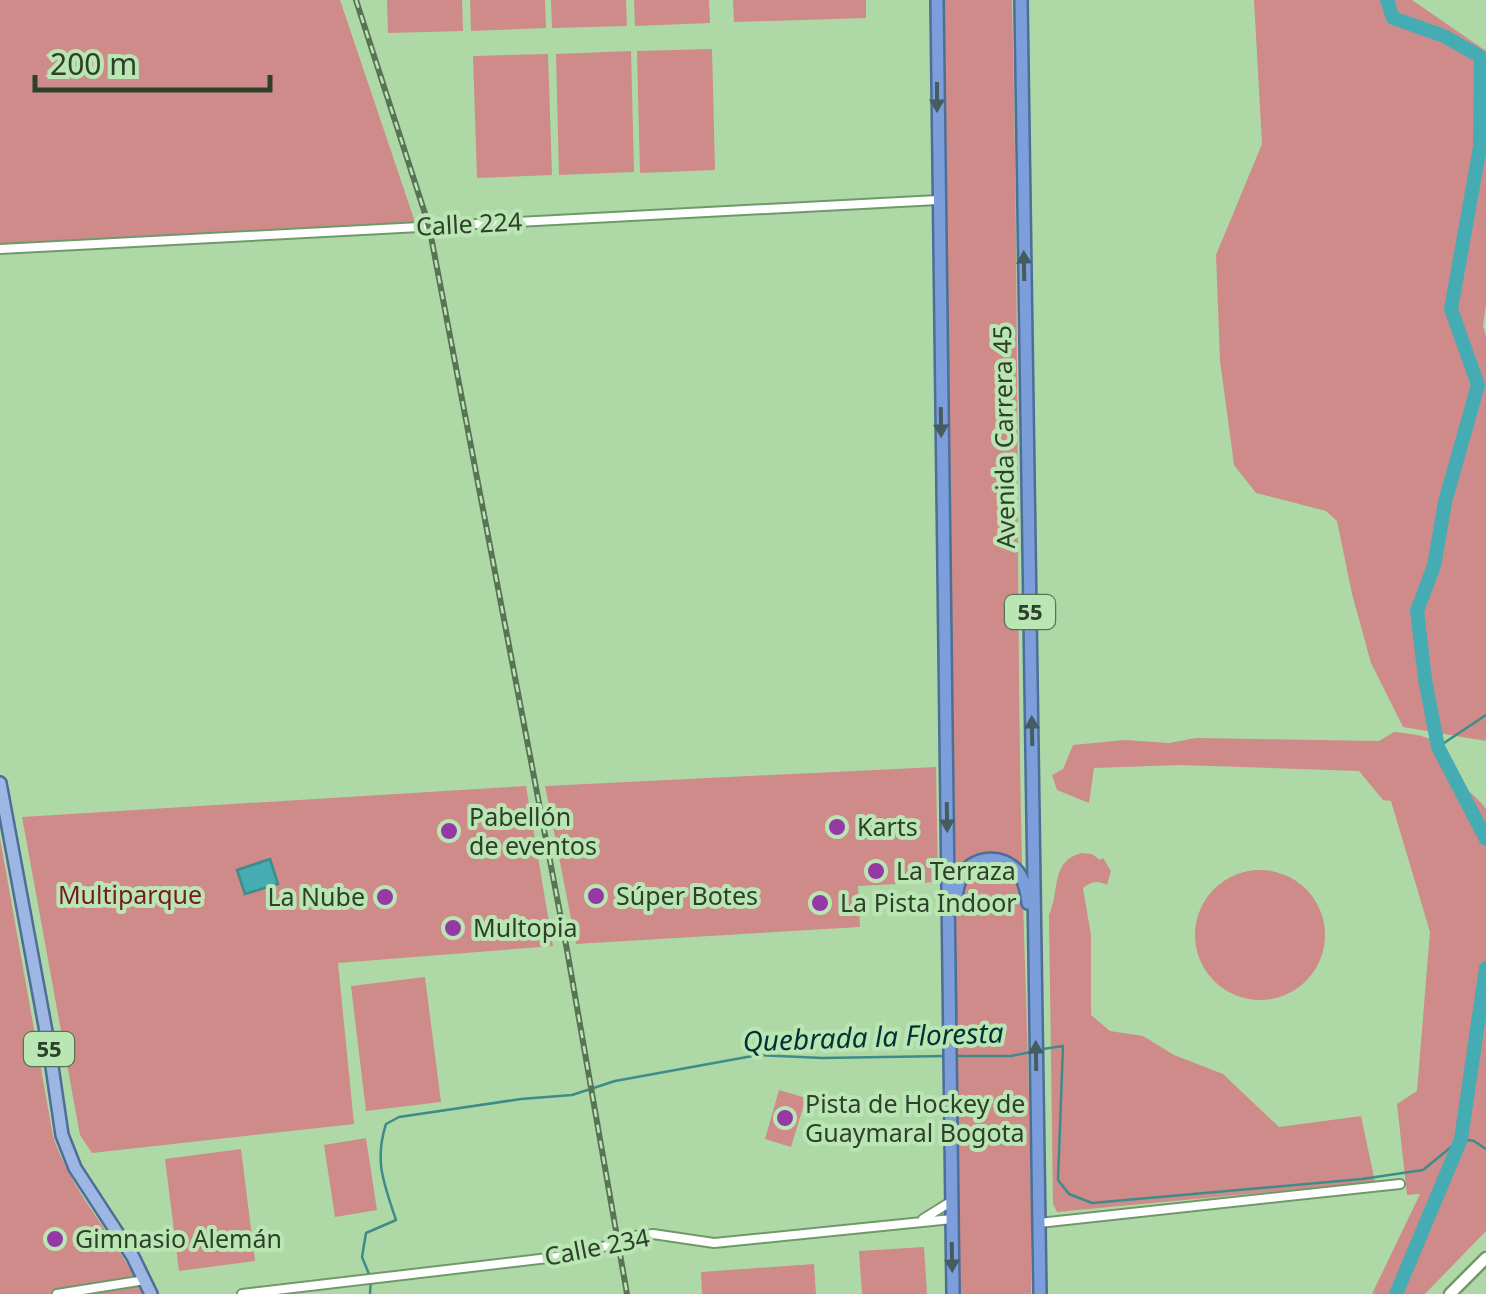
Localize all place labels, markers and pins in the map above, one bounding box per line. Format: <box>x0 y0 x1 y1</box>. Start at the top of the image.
place label: Pabellón de eventos <box>469 799 597 862</box>
place label: Karts <box>857 809 918 843</box>
marker: Karts <box>826 816 848 838</box>
marker: Pabellón de eventos <box>438 820 460 842</box>
place label: La Terraza <box>896 853 1016 887</box>
marker: La Terraza <box>865 860 887 882</box>
place label: Súper Botes <box>616 878 758 912</box>
place label: La Nube <box>267 879 365 913</box>
marker: Súper Botes <box>585 885 607 907</box>
place label: La Pista Indoor <box>840 885 1017 919</box>
marker: La Nube <box>374 886 396 908</box>
marker: La Pista Indoor <box>809 892 831 914</box>
place label: Multopia <box>473 910 578 944</box>
marker: Multopia <box>442 917 464 939</box>
place label: Pista de Hockey de Guaymaral Bogota <box>805 1086 1025 1149</box>
marker: Pista de Hockey de Guaymaral Bogota <box>774 1107 796 1129</box>
place label: Gimnasio Alemán <box>75 1221 282 1255</box>
marker: Gimnasio Alemán <box>44 1228 66 1250</box>

